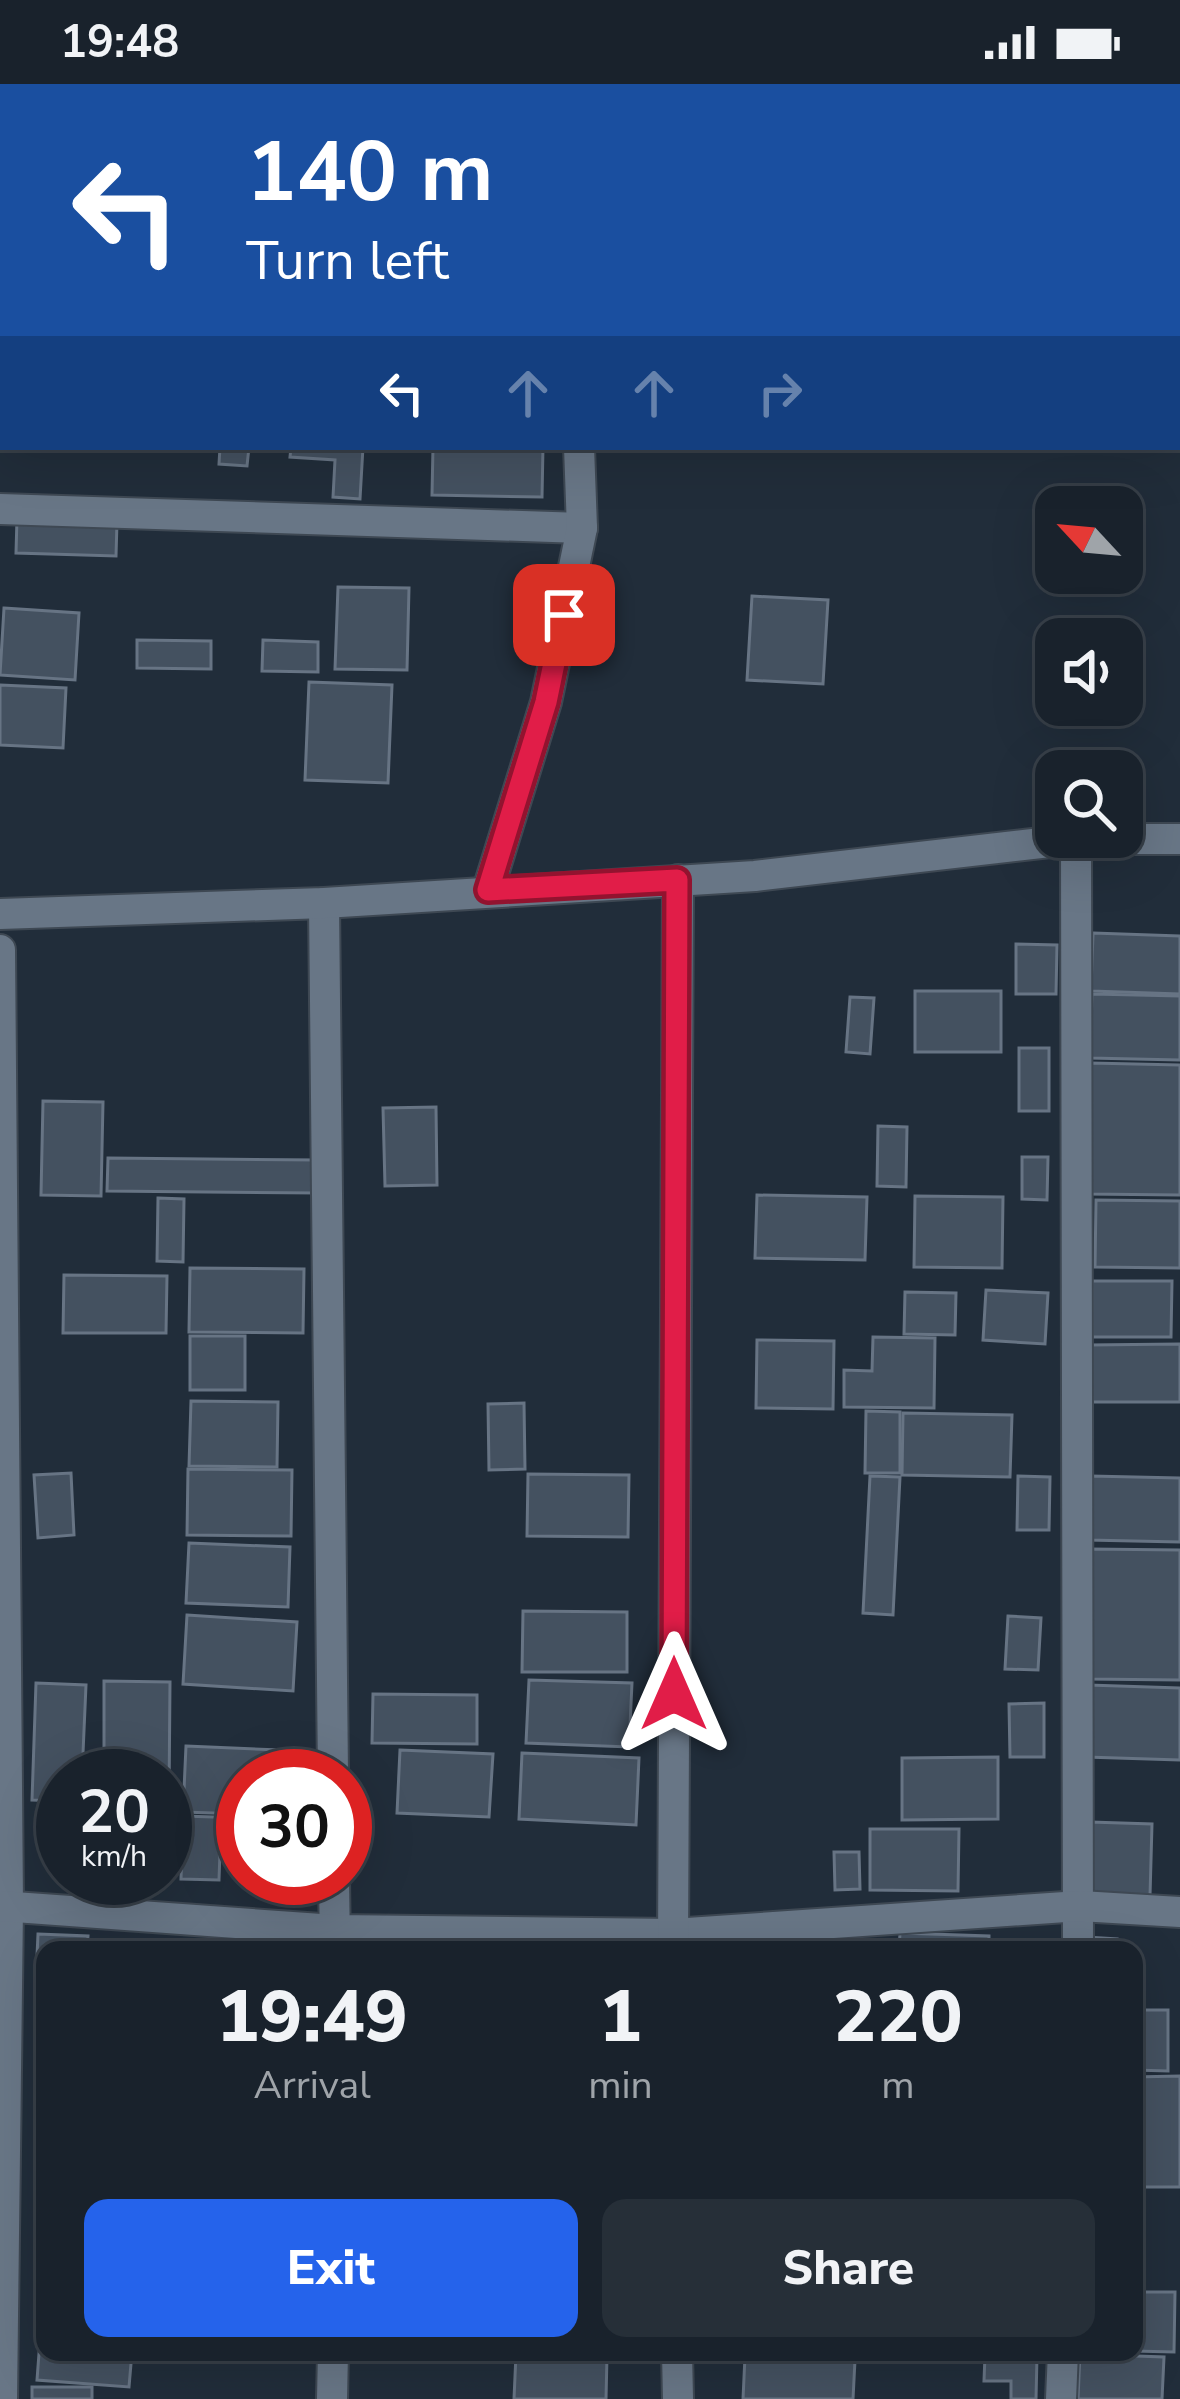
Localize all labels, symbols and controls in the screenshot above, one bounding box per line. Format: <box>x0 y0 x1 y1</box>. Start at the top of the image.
text: 19:48 <box>60 12 179 73</box>
text: 140 m <box>246 115 494 230</box>
icon: left <box>48 132 204 288</box>
text: Turn left <box>246 224 449 298</box>
icon: left <box>369 360 435 426</box>
icon: ahead <box>495 360 561 426</box>
icon: ahead <box>621 360 687 426</box>
icon: right <box>747 360 813 426</box>
north arrow <box>1035 486 1143 594</box>
map controls <box>1035 486 1143 858</box>
pin <box>513 564 615 666</box>
icon: arrive <box>531 582 597 648</box>
button: sound <box>1035 618 1143 726</box>
button: search <box>1035 750 1143 858</box>
position arrow <box>611 1631 737 1757</box>
speed limit sign: 30 <box>216 1749 372 1905</box>
text: 20 <box>78 1771 150 1853</box>
text: km/h <box>81 1836 147 1877</box>
text: 19:49 <box>216 1968 408 2066</box>
text: 1 <box>599 1968 642 2066</box>
text: 220 <box>833 1968 963 2066</box>
text: Arrival <box>253 2059 371 2112</box>
text: min <box>588 2059 653 2112</box>
text: m <box>881 2059 915 2112</box>
button: Exit <box>84 2199 578 2337</box>
button: Share <box>602 2199 1095 2337</box>

